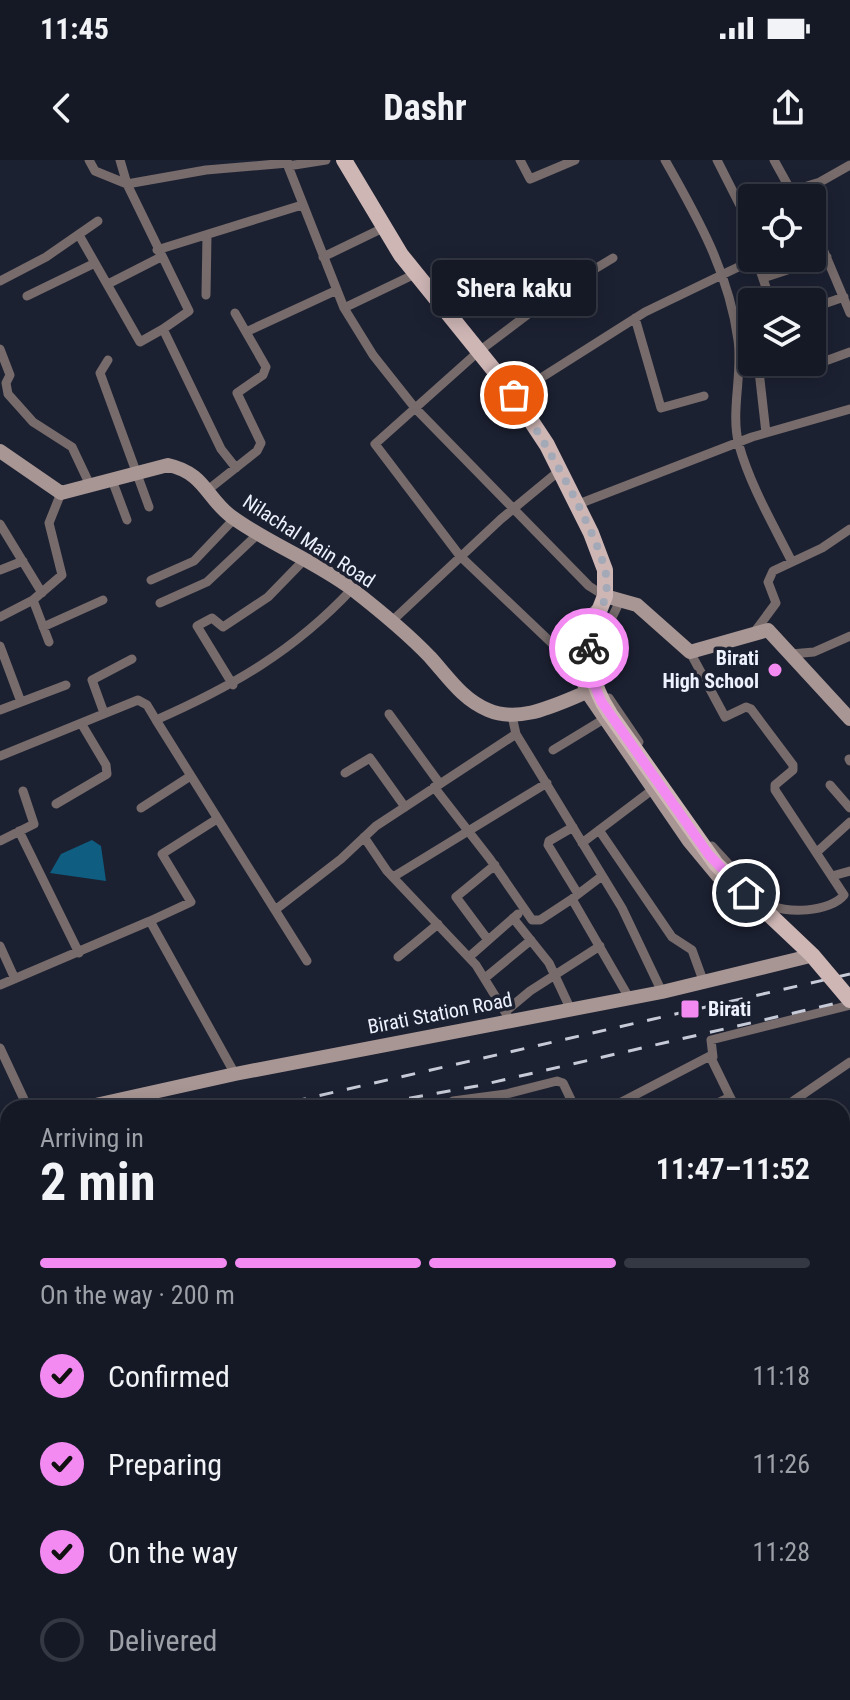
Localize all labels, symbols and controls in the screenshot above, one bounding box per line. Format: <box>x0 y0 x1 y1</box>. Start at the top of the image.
text: 11:45 <box>40 11 109 46</box>
icon: back <box>40 86 84 130</box>
icon: share <box>766 86 810 130</box>
text: Dashr <box>383 87 467 129</box>
map controls <box>738 184 826 376</box>
button: locate <box>738 184 826 272</box>
callout: Shera kaku <box>432 259 596 315</box>
text: Shera kaku <box>456 273 572 303</box>
button: layers <box>738 288 826 376</box>
pin <box>480 361 548 429</box>
icon: bag <box>492 373 536 417</box>
street label: Nilachal Main Road <box>239 489 379 593</box>
courier <box>549 608 629 688</box>
icon: bike <box>567 626 611 670</box>
place label: Birati High School <box>662 646 759 693</box>
marker: Birati High School <box>766 661 784 679</box>
pin <box>712 859 780 927</box>
icon: home <box>724 871 768 915</box>
street label: Birati Station Road <box>366 987 514 1039</box>
place label: Birati <box>708 997 751 1021</box>
marker: Birati <box>679 998 701 1020</box>
text: Arriving in <box>40 1123 144 1153</box>
text: 11:47–11:52 <box>656 1151 810 1186</box>
text: 2 min <box>40 1152 156 1213</box>
text: On the way · 200 m <box>40 1280 235 1310</box>
icon: check <box>40 1354 84 1398</box>
text: Confirmed <box>108 1359 230 1394</box>
text: 11:18 <box>753 1361 810 1391</box>
icon: check <box>40 1442 84 1486</box>
text: Preparing <box>108 1447 222 1482</box>
text: 11:26 <box>753 1449 810 1479</box>
icon: check <box>40 1530 84 1574</box>
text: On the way <box>108 1535 238 1570</box>
text: 11:28 <box>753 1537 810 1567</box>
text: Delivered <box>108 1623 217 1658</box>

